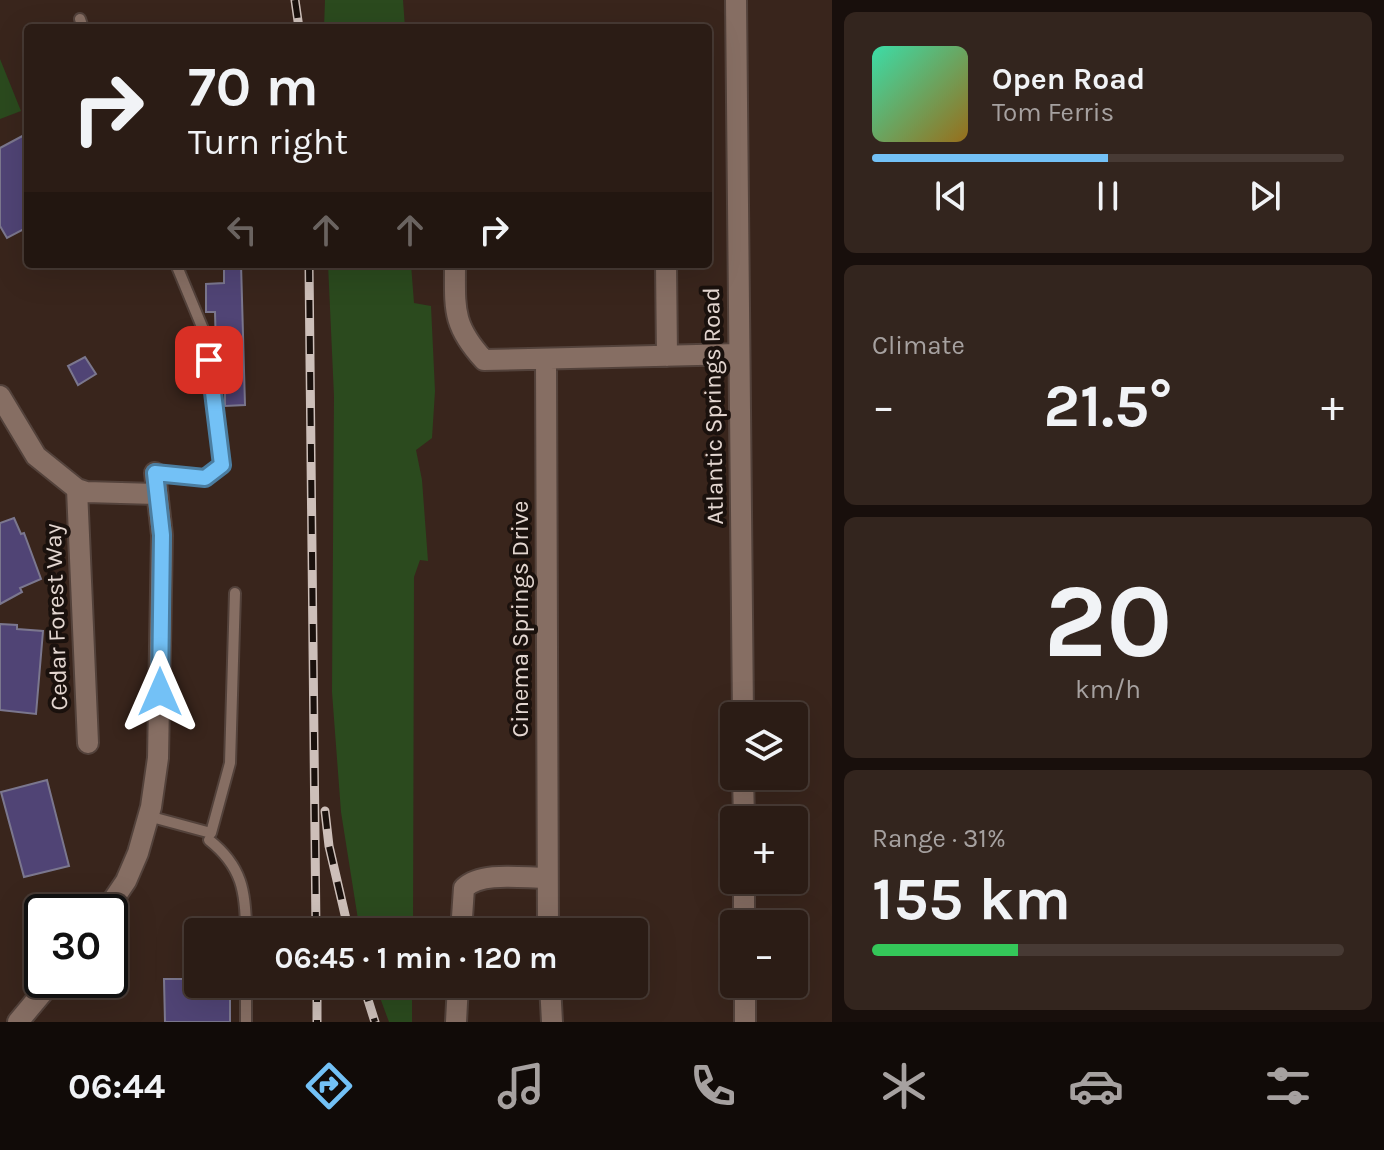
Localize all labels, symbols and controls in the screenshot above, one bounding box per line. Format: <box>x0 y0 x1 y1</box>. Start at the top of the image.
text: 70 m <box>188 54 319 119</box>
icon: right <box>56 56 160 160</box>
text: Open Road <box>992 61 1145 97</box>
text: Tom Ferris <box>992 97 1114 128</box>
text: Turn right <box>188 121 348 163</box>
icon: previous <box>929 174 973 218</box>
icon: pause <box>1086 174 1130 218</box>
icon: next <box>1243 174 1287 218</box>
icon: left <box>220 208 264 252</box>
icon: ahead <box>304 208 348 252</box>
icon: ahead <box>388 208 432 252</box>
icon: right <box>472 208 516 252</box>
street label: Atlantic Springs Road <box>697 287 729 525</box>
pin <box>175 326 243 394</box>
text: Climate <box>872 330 965 361</box>
icon: arrive <box>187 338 231 382</box>
text: 21.5° <box>1044 371 1172 441</box>
text: − <box>872 381 895 432</box>
text: + <box>1321 381 1344 432</box>
street label: Cinema Springs Drive <box>506 501 534 737</box>
street label: Cedar Forest Way <box>39 523 73 711</box>
text: 20 <box>1044 561 1172 682</box>
position arrow <box>118 650 202 734</box>
text: km/h <box>1075 674 1141 705</box>
map controls <box>720 702 808 998</box>
button: layers <box>720 702 808 790</box>
button: + <box>720 806 808 894</box>
text: Range · 31% <box>872 823 1006 854</box>
text: 155 km <box>872 864 1071 934</box>
speed limit sign: 30 <box>24 894 128 998</box>
button: − <box>720 910 808 998</box>
text: 06:45 · 1 min · 120 m <box>274 940 558 976</box>
icon: directions <box>301 1058 357 1114</box>
icon: music <box>493 1058 549 1114</box>
icon: phone <box>685 1058 741 1114</box>
icon: climate <box>876 1058 932 1114</box>
icon: car <box>1068 1058 1124 1114</box>
icon: filters <box>1260 1058 1316 1114</box>
text: 06:44 <box>68 1065 165 1107</box>

